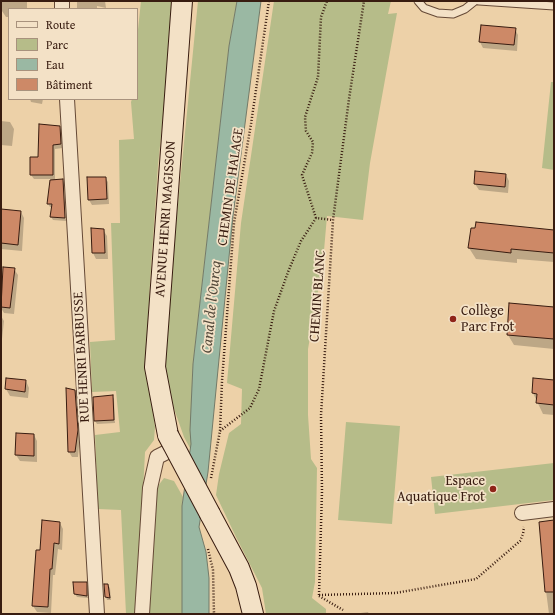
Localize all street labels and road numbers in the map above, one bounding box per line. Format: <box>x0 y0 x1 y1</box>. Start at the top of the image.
street label: CHEMIN DE HALAGE <box>214 127 248 247</box>
street label: AVENUE HENRI MAGISSON <box>152 140 180 298</box>
street label: CHEMIN BLANC <box>306 250 330 342</box>
street label: RUE HENRI BARBUSSE <box>70 291 94 423</box>

